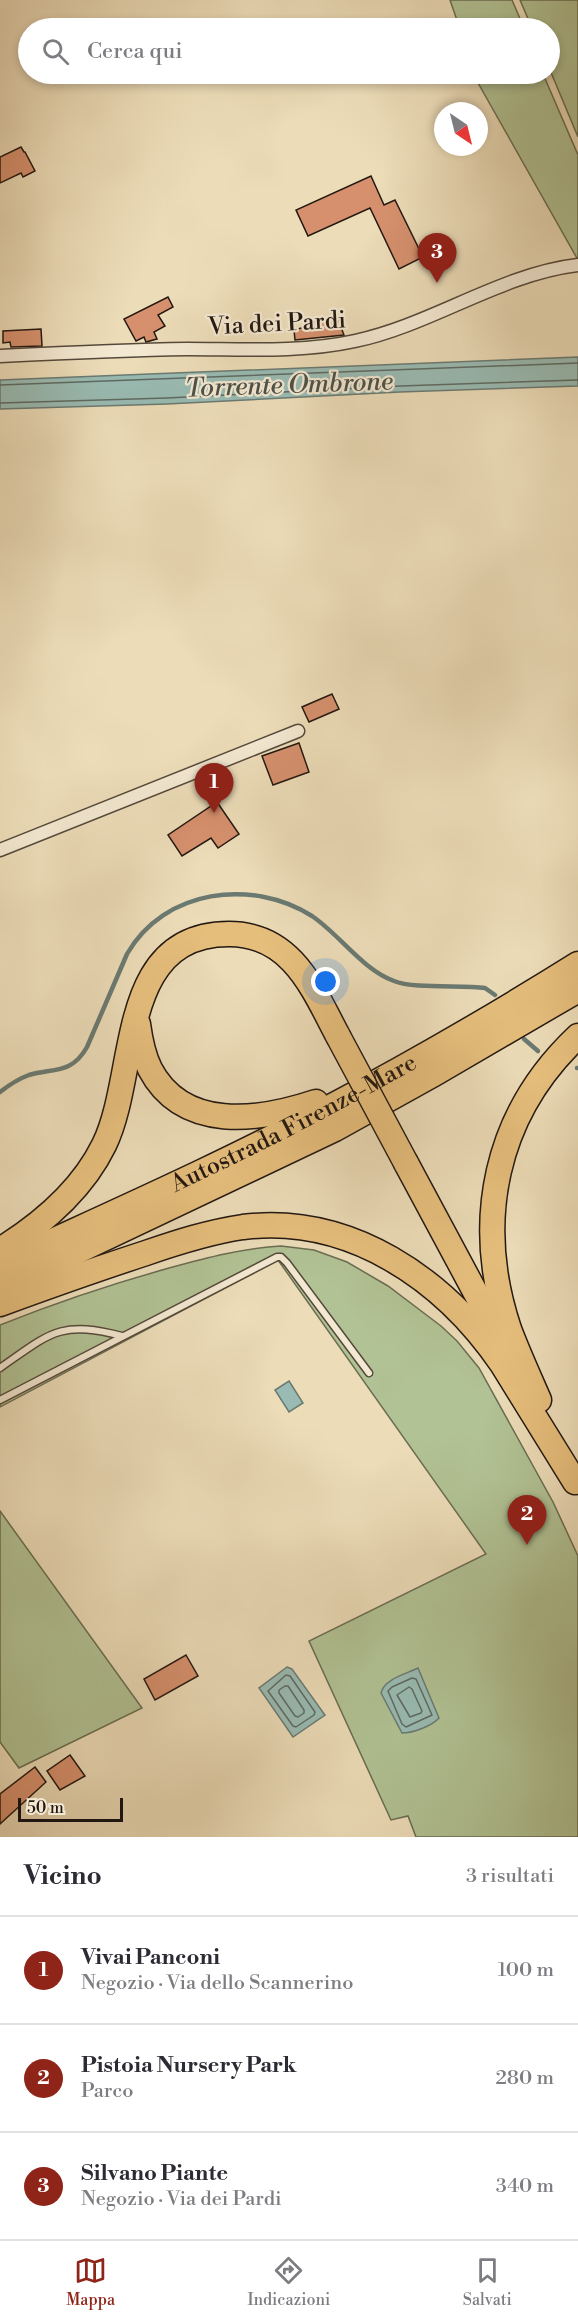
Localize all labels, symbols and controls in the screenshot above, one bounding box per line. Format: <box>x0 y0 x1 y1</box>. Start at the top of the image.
search box <box>18 18 560 84</box>
icon: search <box>39 35 72 68</box>
text: Cerca qui <box>87 38 183 65</box>
north arrow <box>434 102 488 156</box>
pin: 3 <box>418 234 456 283</box>
street label: Via dei Pardi <box>206 305 347 343</box>
water label: Torrente Ombrone <box>184 365 394 405</box>
pin: 1 <box>194 764 234 813</box>
your location <box>311 967 340 996</box>
street label: Autostrada Firenze-Mare <box>165 1048 422 1200</box>
pin: 2 <box>508 1496 546 1545</box>
scale bar <box>18 1795 123 1822</box>
text: 50 m <box>27 1798 64 1818</box>
text: Vicino <box>24 1860 102 1892</box>
text: 3 risultati <box>466 1864 554 1889</box>
text: Vivai Panconi <box>81 1944 220 1971</box>
text: 1 <box>39 1958 48 1983</box>
text: 100 m <box>498 1958 554 1983</box>
text: Negozio · Via dello Scannerino <box>81 1971 353 1996</box>
text: Pistoia Nursery Park <box>81 2052 296 2079</box>
text: 2 <box>37 2066 50 2091</box>
text: 280 m <box>495 2066 554 2091</box>
text: Parco <box>81 2079 134 2104</box>
text: Silvano Piante <box>81 2160 228 2187</box>
text: 3 <box>37 2174 50 2199</box>
text: 340 m <box>496 2174 554 2199</box>
text: Negozio · Via dei Pardi <box>81 2187 282 2212</box>
tab: Mappa <box>66 2254 115 2310</box>
tab: Indicazioni <box>247 2254 330 2310</box>
tab: Salvati <box>463 2254 512 2310</box>

